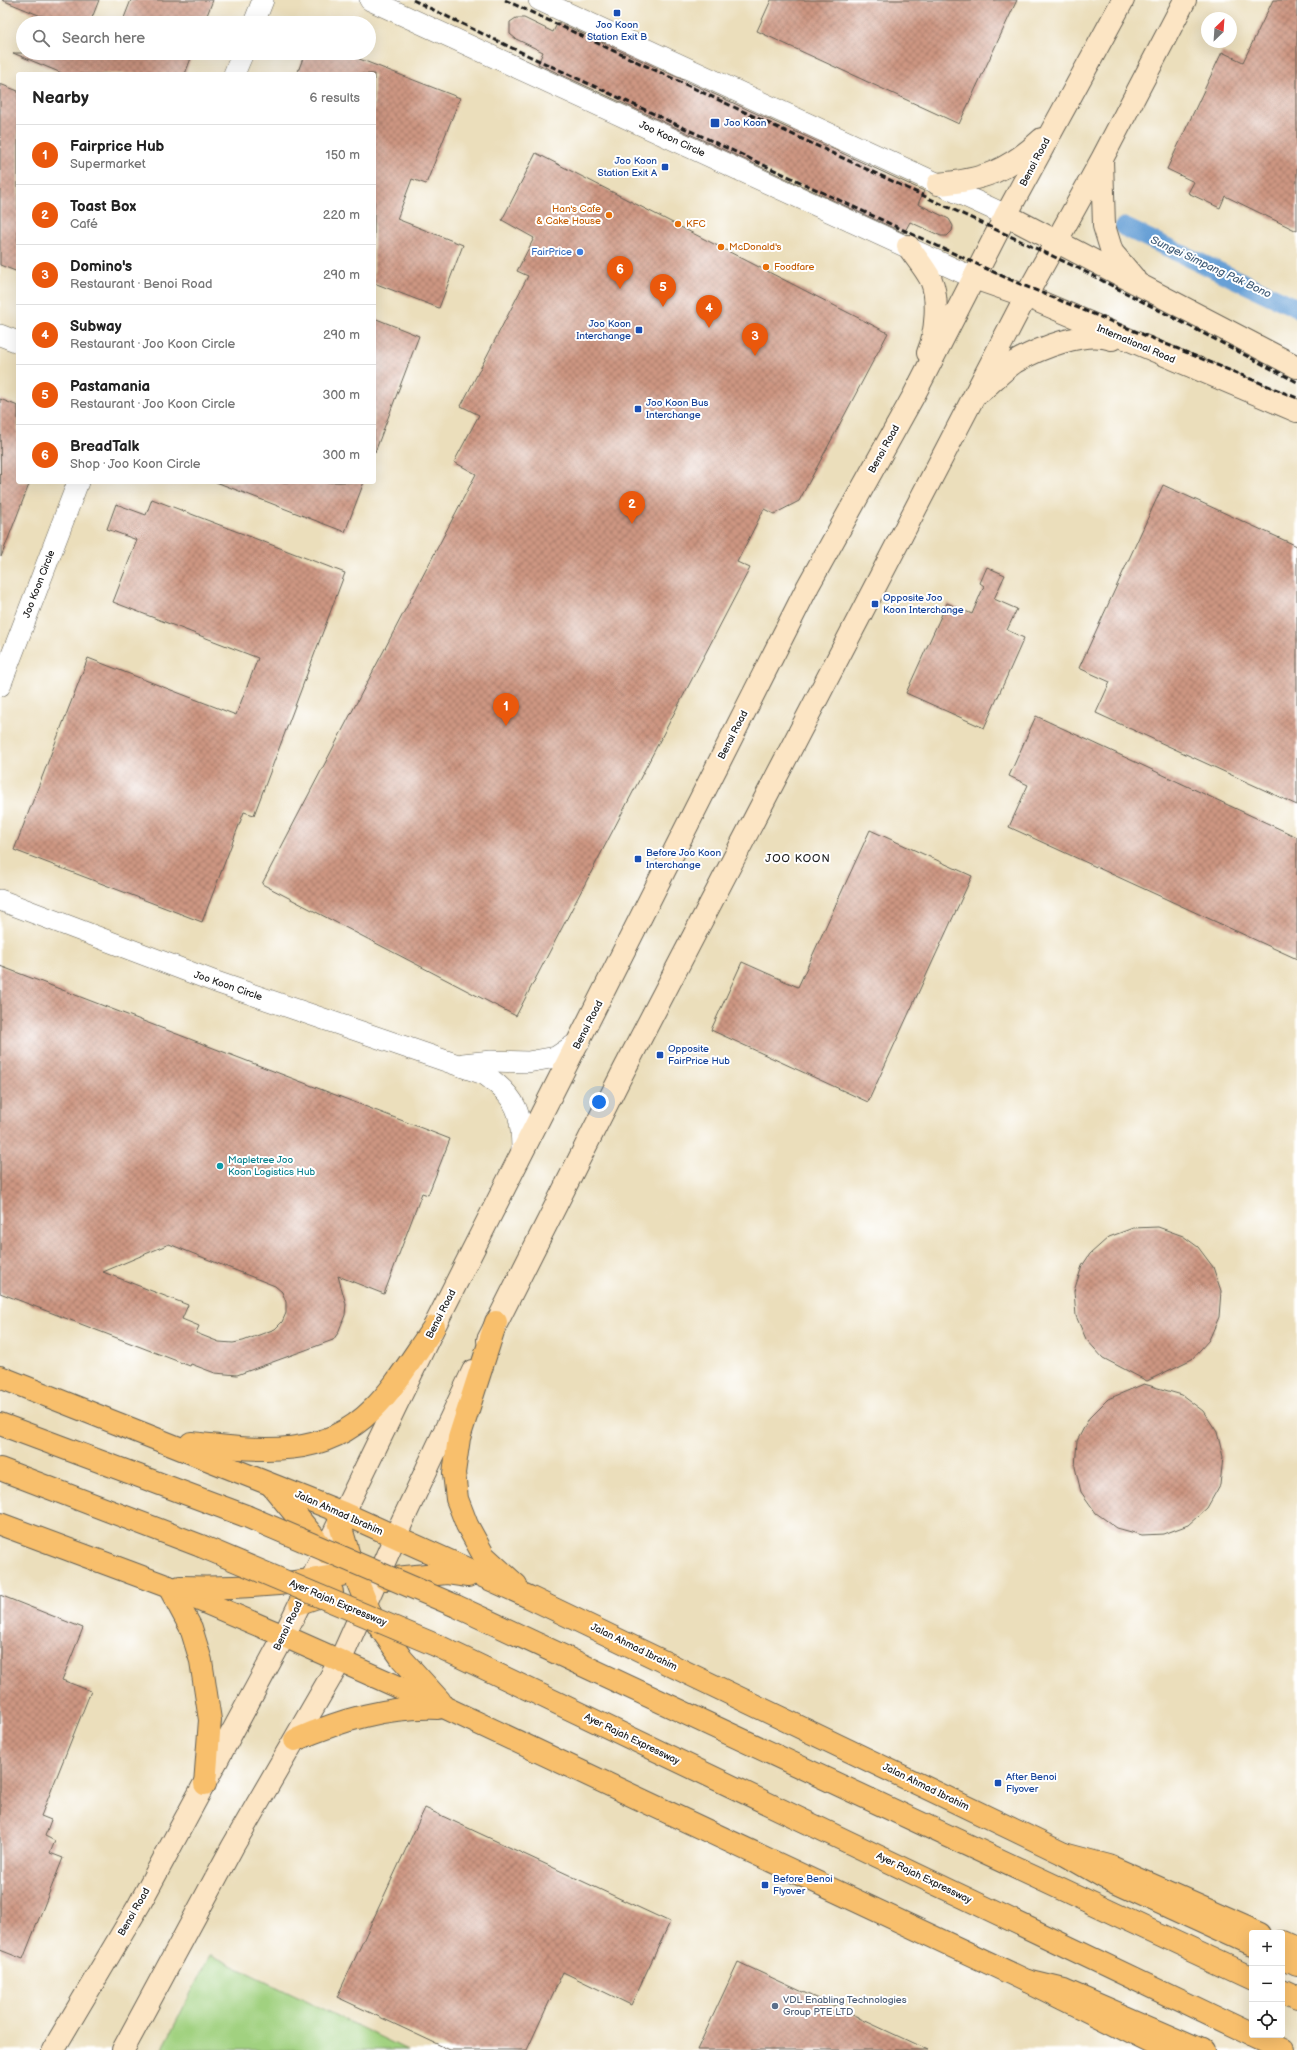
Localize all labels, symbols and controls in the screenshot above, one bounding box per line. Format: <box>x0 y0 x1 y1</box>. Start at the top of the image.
marker: Joo Koon Station Exit B <box>612 8 622 18</box>
north arrow <box>1201 12 1237 48</box>
search box <box>16 16 376 60</box>
place label: Joo Koon Station Exit B <box>587 19 647 43</box>
icon: search <box>30 27 52 49</box>
text: Search here <box>62 29 145 48</box>
text: Nearby <box>32 88 89 108</box>
text: 6 results <box>310 90 360 106</box>
marker: Joo Koon <box>709 117 721 129</box>
place label: Joo Koon <box>724 117 767 129</box>
street label: Joo Koon Circle <box>637 118 707 160</box>
street label: Benoi Road <box>1017 135 1053 188</box>
text: Fairprice Hub <box>70 137 164 156</box>
text: 1 <box>42 147 48 163</box>
text: 150 m <box>326 147 360 163</box>
place label: Joo Koon Station Exit A <box>598 155 658 179</box>
text: Supermarket <box>70 156 146 172</box>
marker: Joo Koon Station Exit A <box>660 162 670 172</box>
text: Toast Box <box>70 197 136 216</box>
place label: Han's Cafe & Cake House <box>536 203 601 227</box>
text: 2 <box>41 207 49 223</box>
text: 220 m <box>323 207 360 223</box>
marker: Han's Cafe & Cake House <box>604 210 614 220</box>
text: Café <box>70 216 98 232</box>
place label: KFC <box>686 218 706 230</box>
marker: KFC <box>673 219 683 229</box>
water label: Sungei Simpang Pak Bono <box>1149 233 1274 301</box>
place label: McDonald's <box>729 241 782 253</box>
marker: McDonald's <box>716 242 726 252</box>
place label: FairPrice <box>531 246 572 258</box>
marker: FairPrice <box>575 247 585 257</box>
pin: 6 <box>607 256 633 289</box>
text: Domino's <box>70 257 132 276</box>
place label: Foodfare <box>774 261 815 273</box>
marker: Foodfare <box>761 262 771 272</box>
text: 3 <box>41 267 49 283</box>
text: 290 m <box>323 267 360 283</box>
pin: 5 <box>650 274 676 307</box>
text: Restaurant · Benoi Road <box>70 276 213 292</box>
pin: 4 <box>696 295 722 328</box>
text: Subway <box>70 317 122 336</box>
place label: Joo Koon Interchange <box>576 318 631 342</box>
street label: International Road <box>1095 322 1177 366</box>
pin: 3 <box>742 323 768 356</box>
marker: Joo Koon Interchange <box>634 325 644 335</box>
text: 4 <box>41 327 49 343</box>
text: 290 m <box>323 327 360 343</box>
text: Restaurant · Joo Koon Circle <box>70 336 235 352</box>
text: Pastamania <box>70 377 150 396</box>
text: 5 <box>41 387 49 403</box>
text: 300 m <box>322 387 360 403</box>
text: Restaurant · Joo Koon Circle <box>70 396 235 412</box>
place label: Joo Koon Bus Interchange <box>646 397 709 421</box>
marker: Joo Koon Bus Interchange <box>633 404 643 414</box>
street label: Benoi Road <box>866 423 902 475</box>
text: BreadTalk <box>70 437 139 456</box>
text: 6 <box>41 447 49 463</box>
text: 300 m <box>322 447 360 463</box>
text: Shop · Joo Koon Circle <box>70 456 201 472</box>
pin: 2 <box>619 491 645 524</box>
street label: Joo Koon Circle <box>21 548 57 619</box>
place label: Opposite Joo Koon Interchange <box>883 592 964 616</box>
marker: Opposite Joo Koon Interchange <box>870 599 880 609</box>
pin: 1 <box>493 693 519 726</box>
street label: Benoi Road <box>716 708 751 761</box>
place label: Before Joo Koon Interchange <box>646 847 721 871</box>
district label: JOO KOON <box>765 852 831 865</box>
marker: Before Joo Koon Interchange <box>633 854 643 864</box>
street label: Joo Koon Circle <box>192 969 264 1003</box>
street label: Benoi Road <box>571 998 606 1051</box>
place label: Opposite FairPrice Hub <box>668 1043 730 1067</box>
marker: Opposite FairPrice Hub <box>655 1050 665 1060</box>
your location <box>589 1092 609 1112</box>
place label: Mapletree Joo Koon Logistics Hub <box>228 1154 315 1178</box>
marker: Mapletree Joo Koon Logistics Hub <box>215 1161 225 1171</box>
street label: Benoi Road <box>424 1287 459 1340</box>
street label: Jalan Ahmad Ibrahim <box>293 1488 385 1538</box>
street label: Ayer Rajah Expressway <box>288 1577 389 1629</box>
street label: Benoi Road <box>271 1599 305 1653</box>
street label: Jalan Ahmad Ibrahim <box>589 1621 679 1673</box>
street label: Ayer Rajah Expressway <box>583 1711 682 1767</box>
street label: Jalan Ahmad Ibrahim <box>881 1761 971 1813</box>
place label: After Benoi Flyover <box>1006 1771 1057 1795</box>
marker: After Benoi Flyover <box>993 1778 1003 1788</box>
street label: Ayer Rajah Expressway <box>875 1850 974 1906</box>
place label: Before Benoi Flyover <box>773 1873 833 1897</box>
marker: Before Benoi Flyover <box>760 1880 770 1890</box>
street label: Benoi Road <box>115 1886 153 1938</box>
map controls <box>1249 1930 1285 2038</box>
button: + <box>1249 1930 1285 1966</box>
button: − <box>1249 1966 1285 2002</box>
place label: VDL Enabling Technologies Group PTE LTD <box>783 1994 907 2018</box>
marker: VDL Enabling Technologies Group PTE LTD <box>770 2001 780 2011</box>
button: locate <box>1249 2002 1285 2038</box>

